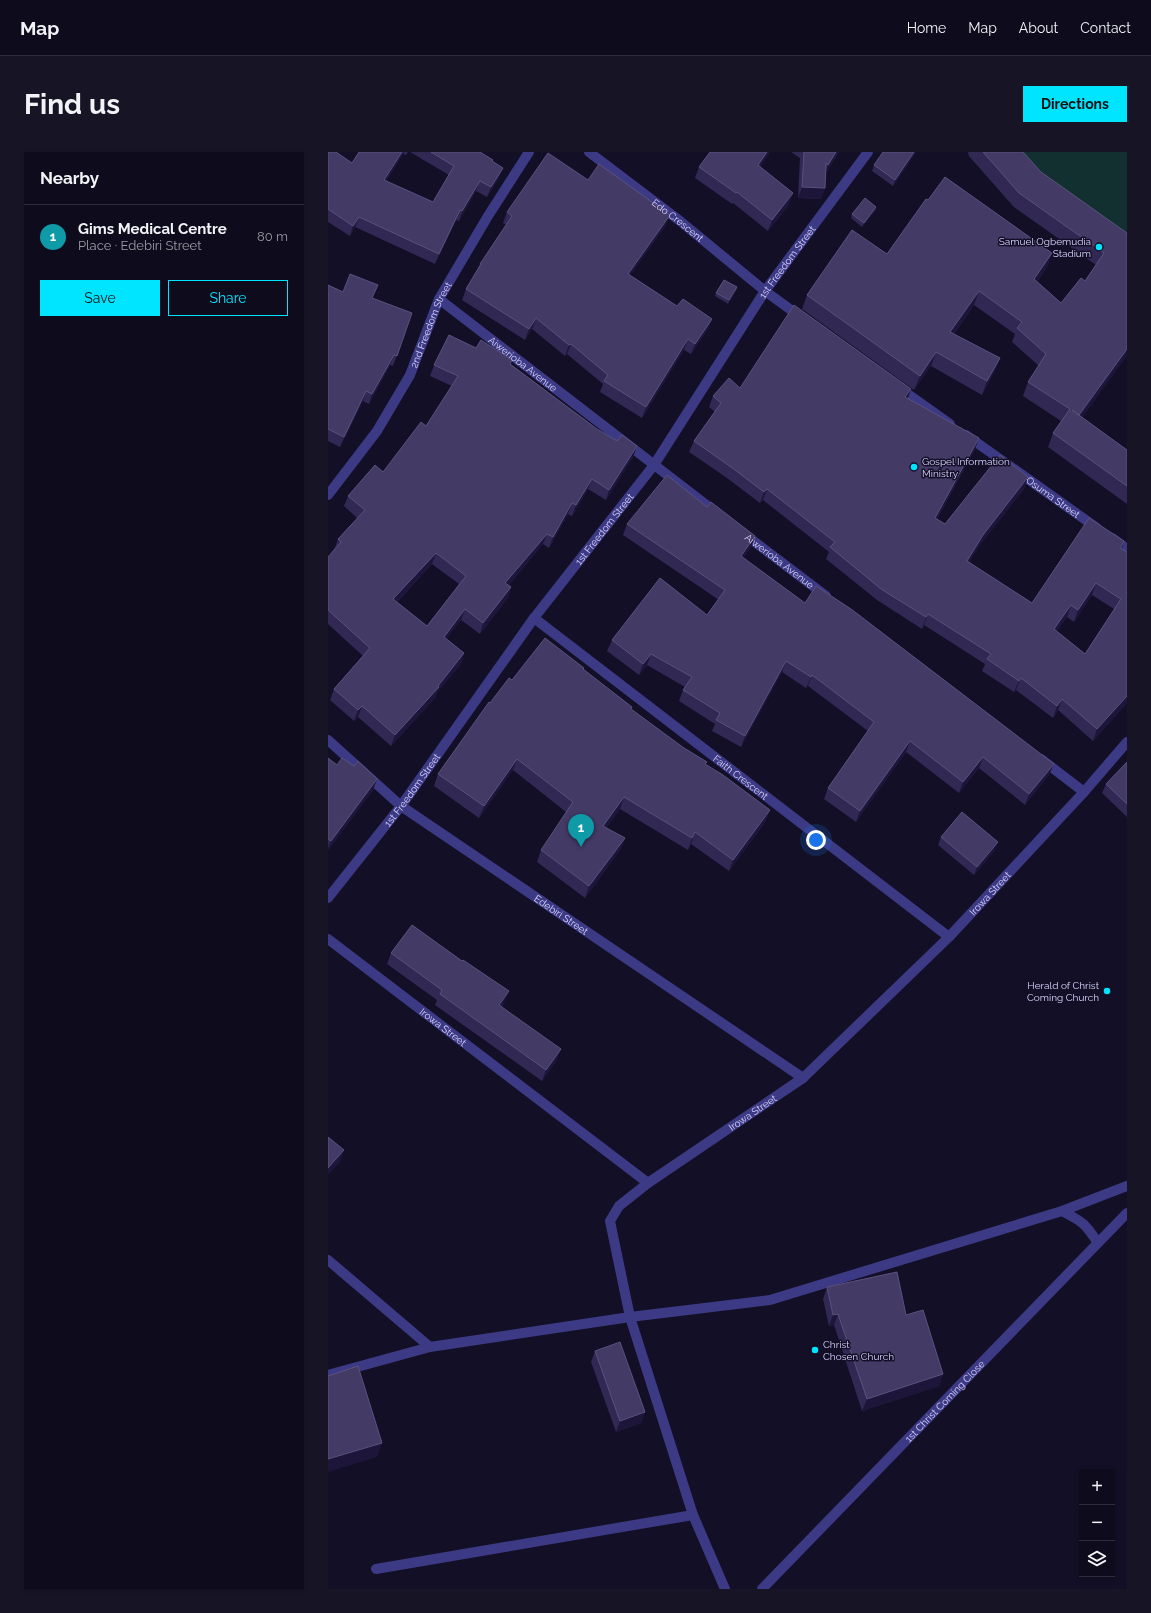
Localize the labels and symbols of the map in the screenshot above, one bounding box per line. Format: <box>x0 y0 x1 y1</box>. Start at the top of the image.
street label: Edo Crescent <box>650 197 706 244</box>
street label: 1st Freedom Street <box>757 223 818 300</box>
place label: Samuel Ogbemudia Stadium <box>999 236 1091 259</box>
marker: Samuel Ogbemudia Stadium <box>1094 242 1104 252</box>
street label: 2nd Freedom Street <box>408 279 454 369</box>
street label: Aiwerioba Avenue <box>486 334 559 394</box>
place label: Gospel Information Ministry <box>922 456 1010 479</box>
marker: Gospel Information Ministry <box>909 462 919 472</box>
street label: Osuma Street <box>1024 475 1082 521</box>
street label: 1st Freedom Street <box>573 491 636 567</box>
street label: Aiwerioba Avenue <box>743 532 816 591</box>
street label: 1st Freedom Street <box>382 751 443 829</box>
street label: Faith Crescent <box>711 753 771 802</box>
pin: 1 <box>568 814 594 847</box>
your location <box>806 830 826 850</box>
street label: Irowa Street <box>967 869 1013 918</box>
street label: Edebiri Street <box>532 893 591 937</box>
place label: Herald of Christ Coming Church <box>1027 980 1100 1003</box>
marker: Herald of Christ Coming Church <box>1102 986 1112 996</box>
street label: Irowa Street <box>418 1006 469 1049</box>
street label: Irowa Street <box>727 1092 779 1133</box>
place label: Christ Chosen Church <box>823 1339 894 1362</box>
marker: Christ Chosen Church <box>810 1345 820 1355</box>
street label: 1st Christ Coming Close <box>903 1358 987 1444</box>

